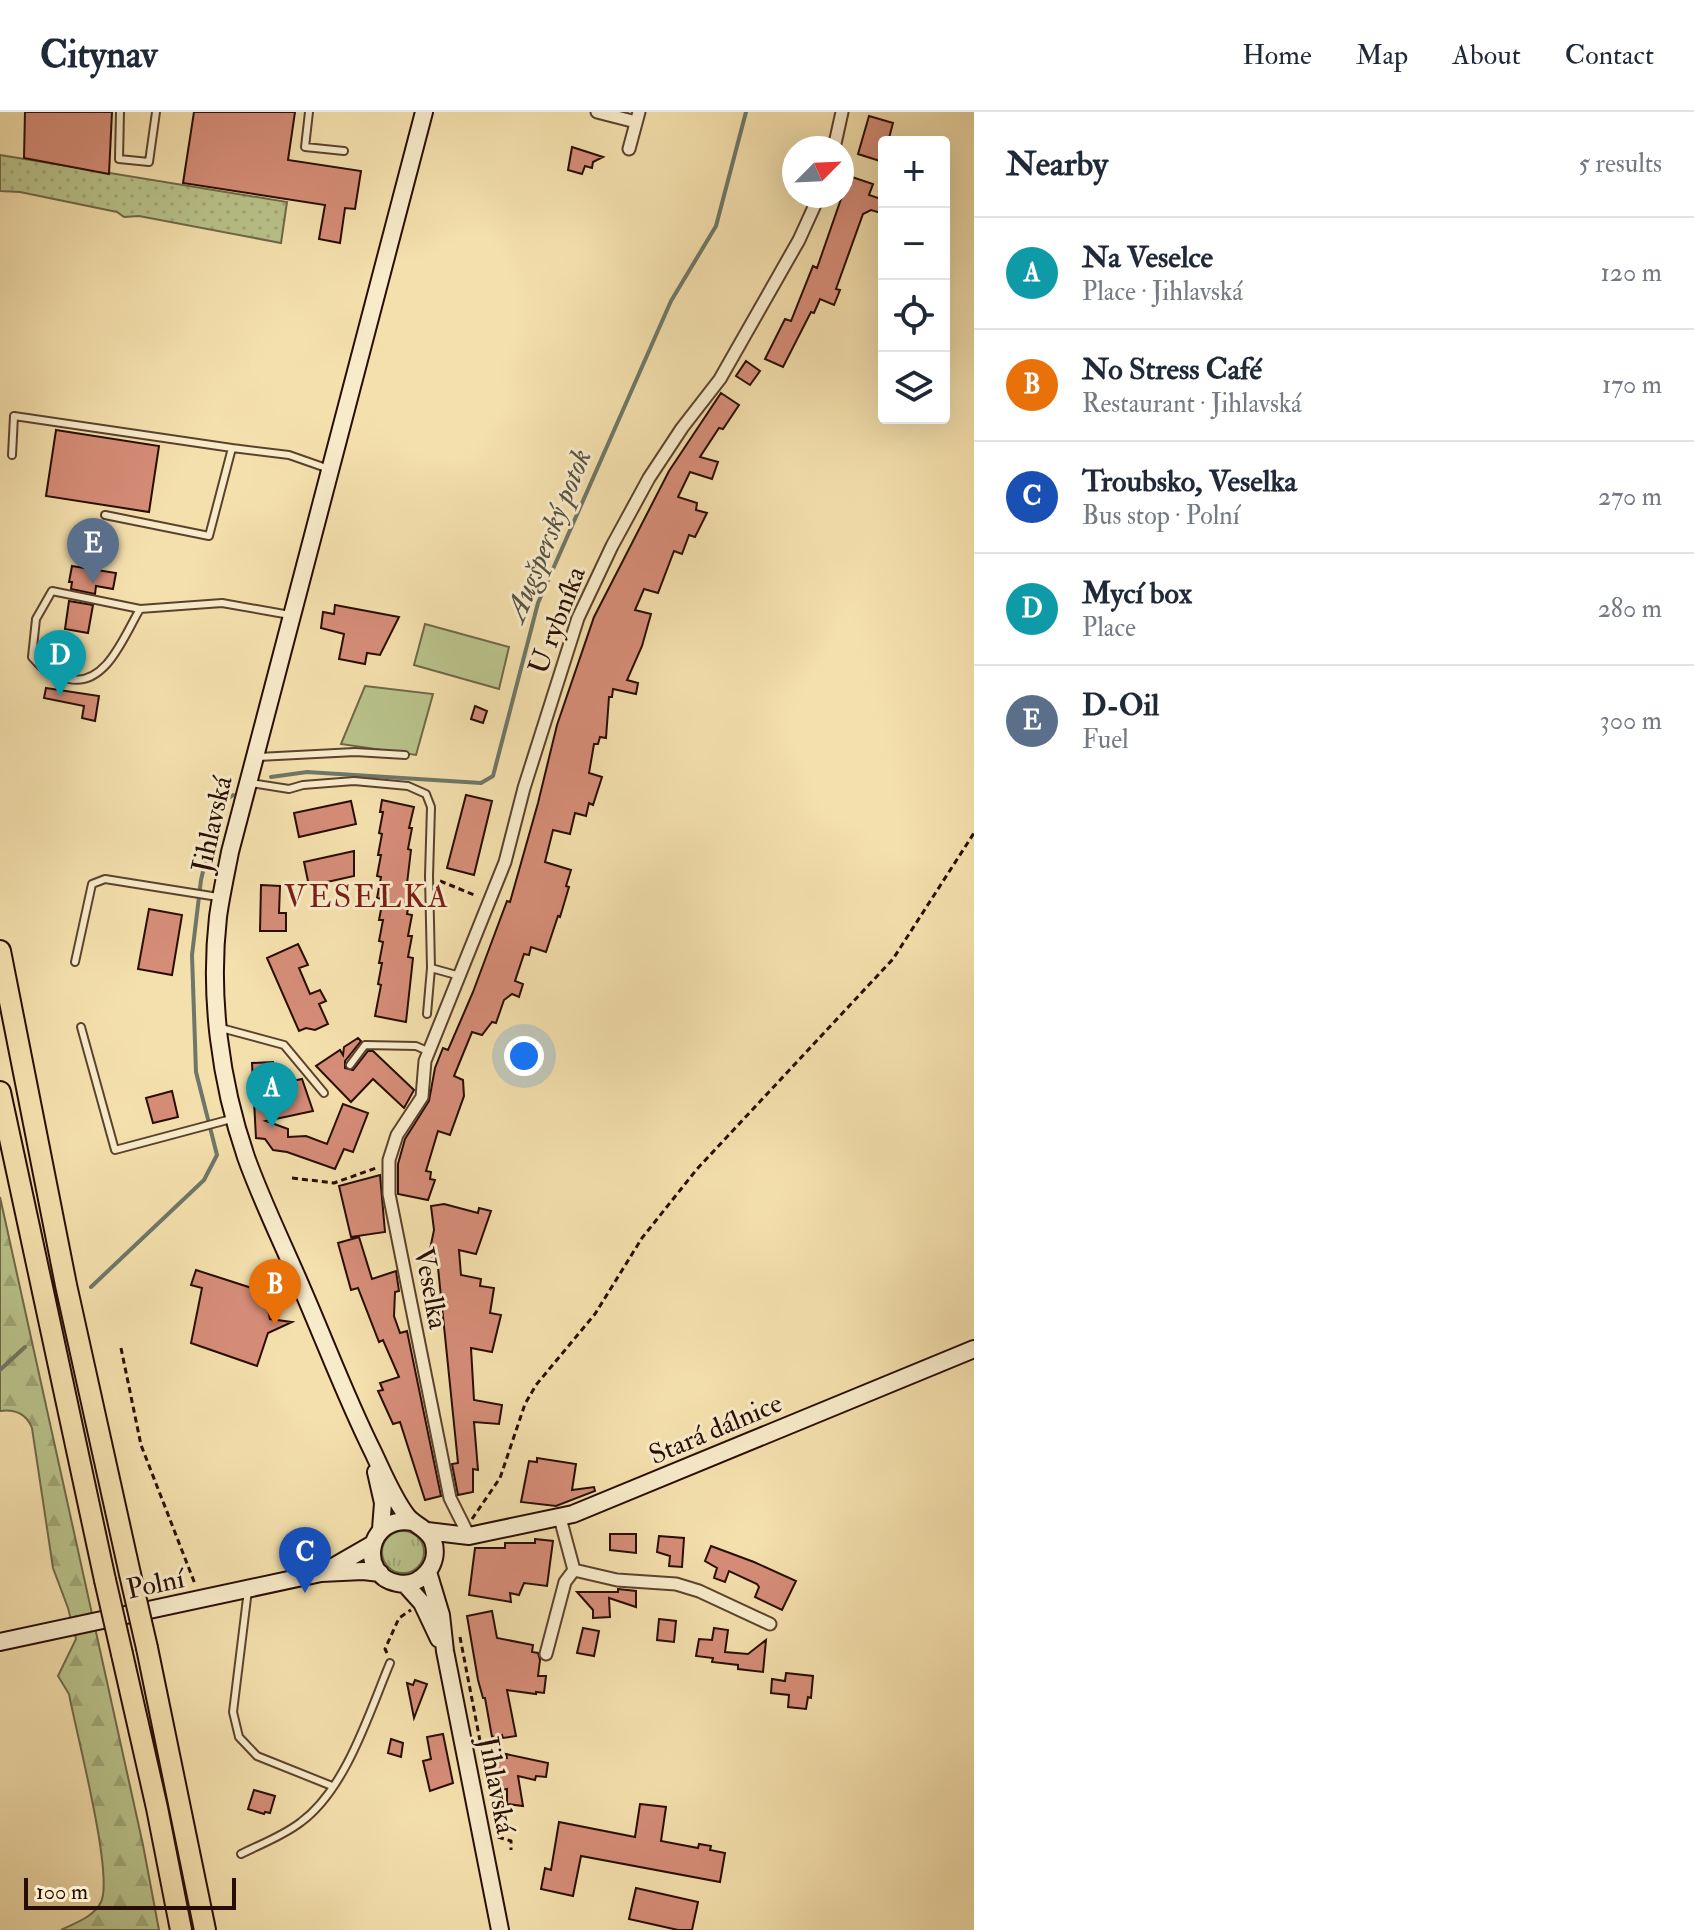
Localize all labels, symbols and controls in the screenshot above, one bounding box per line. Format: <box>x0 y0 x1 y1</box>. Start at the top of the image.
text: Citynav <box>40 31 157 79</box>
text: Home <box>1242 38 1312 73</box>
text: Map <box>1356 38 1408 73</box>
text: About <box>1452 38 1521 73</box>
text: Contact <box>1565 38 1654 73</box>
north arrow <box>782 136 854 208</box>
map controls <box>878 136 950 424</box>
button: + <box>878 136 950 208</box>
text: Nearby <box>1006 143 1108 186</box>
text: 5 results <box>1578 148 1662 180</box>
button: − <box>878 208 950 280</box>
text: Na Veselce <box>1082 239 1213 276</box>
text: A <box>1024 257 1040 289</box>
text: 120 m <box>1601 257 1662 289</box>
text: Place · Jihlavská <box>1082 276 1243 308</box>
button: locate <box>878 280 950 352</box>
text: No Stress Café <box>1082 351 1262 388</box>
button: layers <box>878 352 950 424</box>
text: B <box>1023 369 1041 401</box>
text: 170 m <box>1602 369 1662 401</box>
text: Restaurant · Jihlavská <box>1082 388 1302 420</box>
water label: Augšperský potok <box>496 443 600 630</box>
text: Troubsko, Veselka <box>1082 463 1297 500</box>
text: C <box>1022 481 1042 513</box>
text: 270 m <box>1598 481 1662 513</box>
text: Bus stop · Polní <box>1082 500 1240 532</box>
pin: E <box>67 518 119 584</box>
street label: U rybníka <box>521 561 594 679</box>
text: Mycí box <box>1082 575 1192 612</box>
text: D <box>1021 593 1043 625</box>
text: 280 m <box>1598 593 1662 625</box>
text: Place <box>1082 612 1136 644</box>
pin: D <box>34 630 86 696</box>
text: D-Oil <box>1082 687 1159 724</box>
text: E <box>1023 705 1041 737</box>
text: 300 m <box>1600 705 1662 737</box>
text: Fuel <box>1082 724 1129 756</box>
street label: Jihlavská <box>184 772 241 877</box>
district label: VESELKA <box>284 877 450 917</box>
your location <box>504 1036 544 1076</box>
pin: A <box>246 1062 298 1128</box>
street label: Veselka <box>405 1245 456 1333</box>
pin: B <box>249 1259 301 1325</box>
street label: Stará dálnice <box>644 1386 788 1473</box>
pin: C <box>279 1527 331 1593</box>
street label: Polní <box>123 1561 190 1608</box>
street label: Jihlavská <box>470 1733 523 1837</box>
scale bar <box>24 1874 236 1910</box>
text: 100 m <box>36 1878 88 1906</box>

